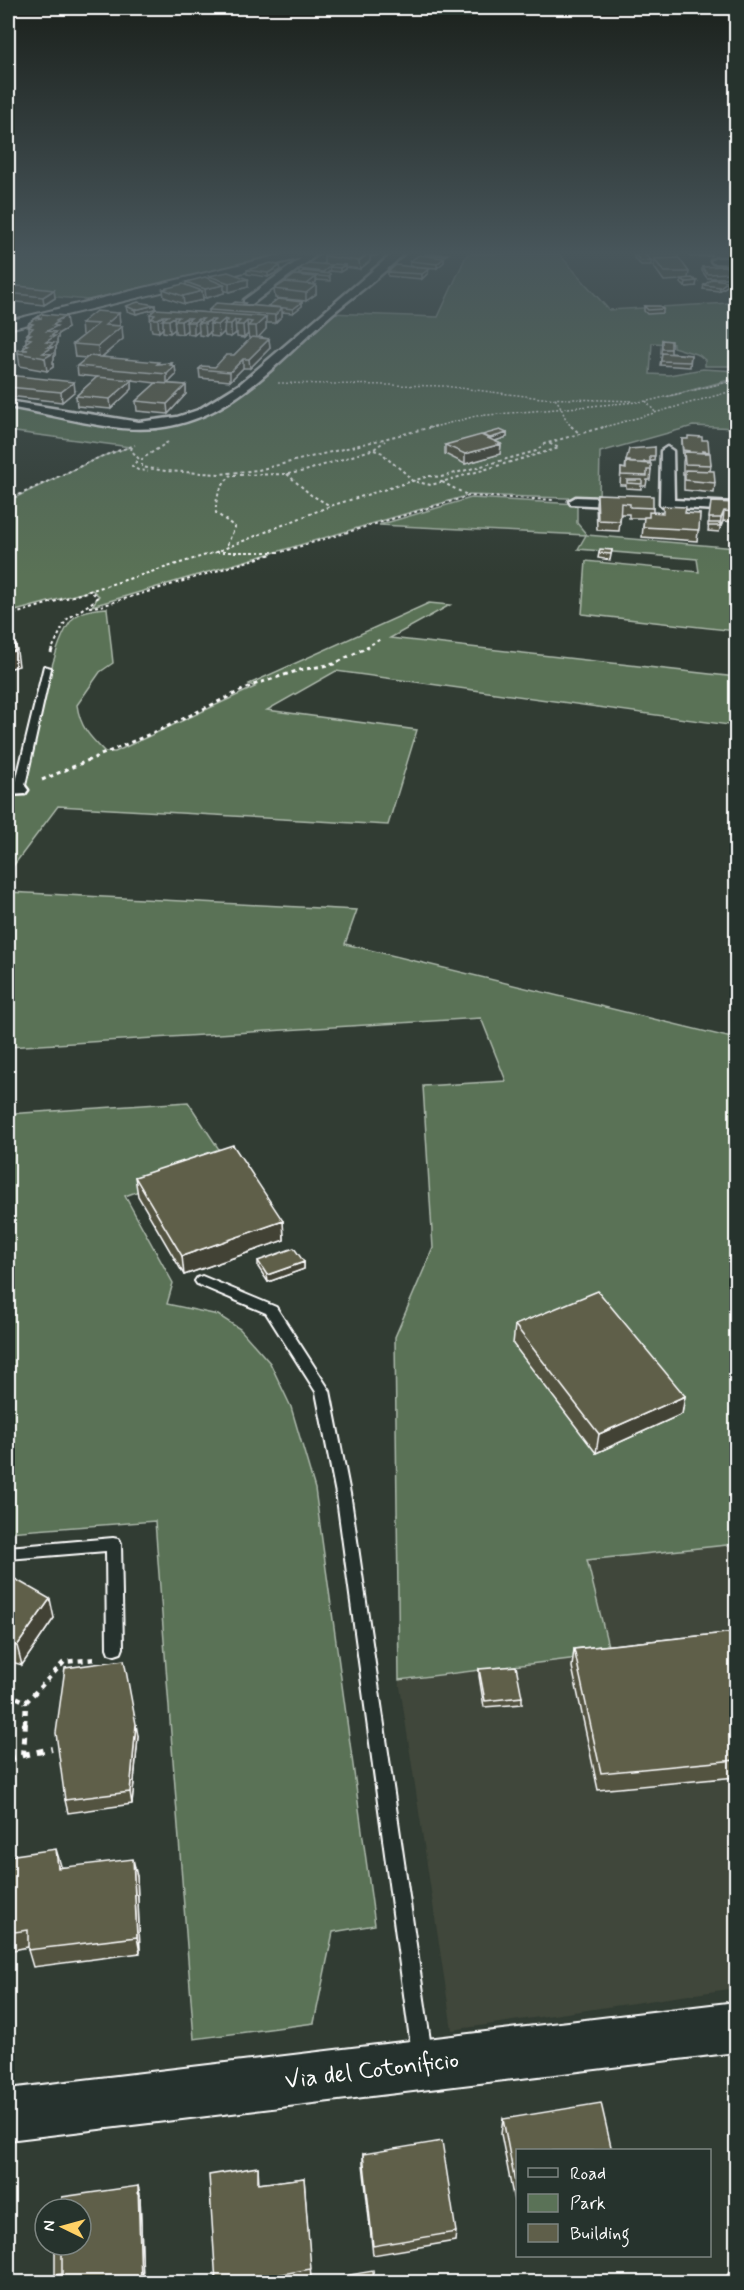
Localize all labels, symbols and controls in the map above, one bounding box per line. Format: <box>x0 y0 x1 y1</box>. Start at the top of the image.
street label: Via del Cotonificio <box>283 2045 461 2097</box>
legend <box>516 2149 711 2257</box>
text: Road <box>570 2162 606 2186</box>
text: Park <box>570 2192 606 2216</box>
north arrow <box>33 2197 93 2257</box>
text: N <box>39 2220 60 2232</box>
text: Building <box>570 2222 630 2248</box>

